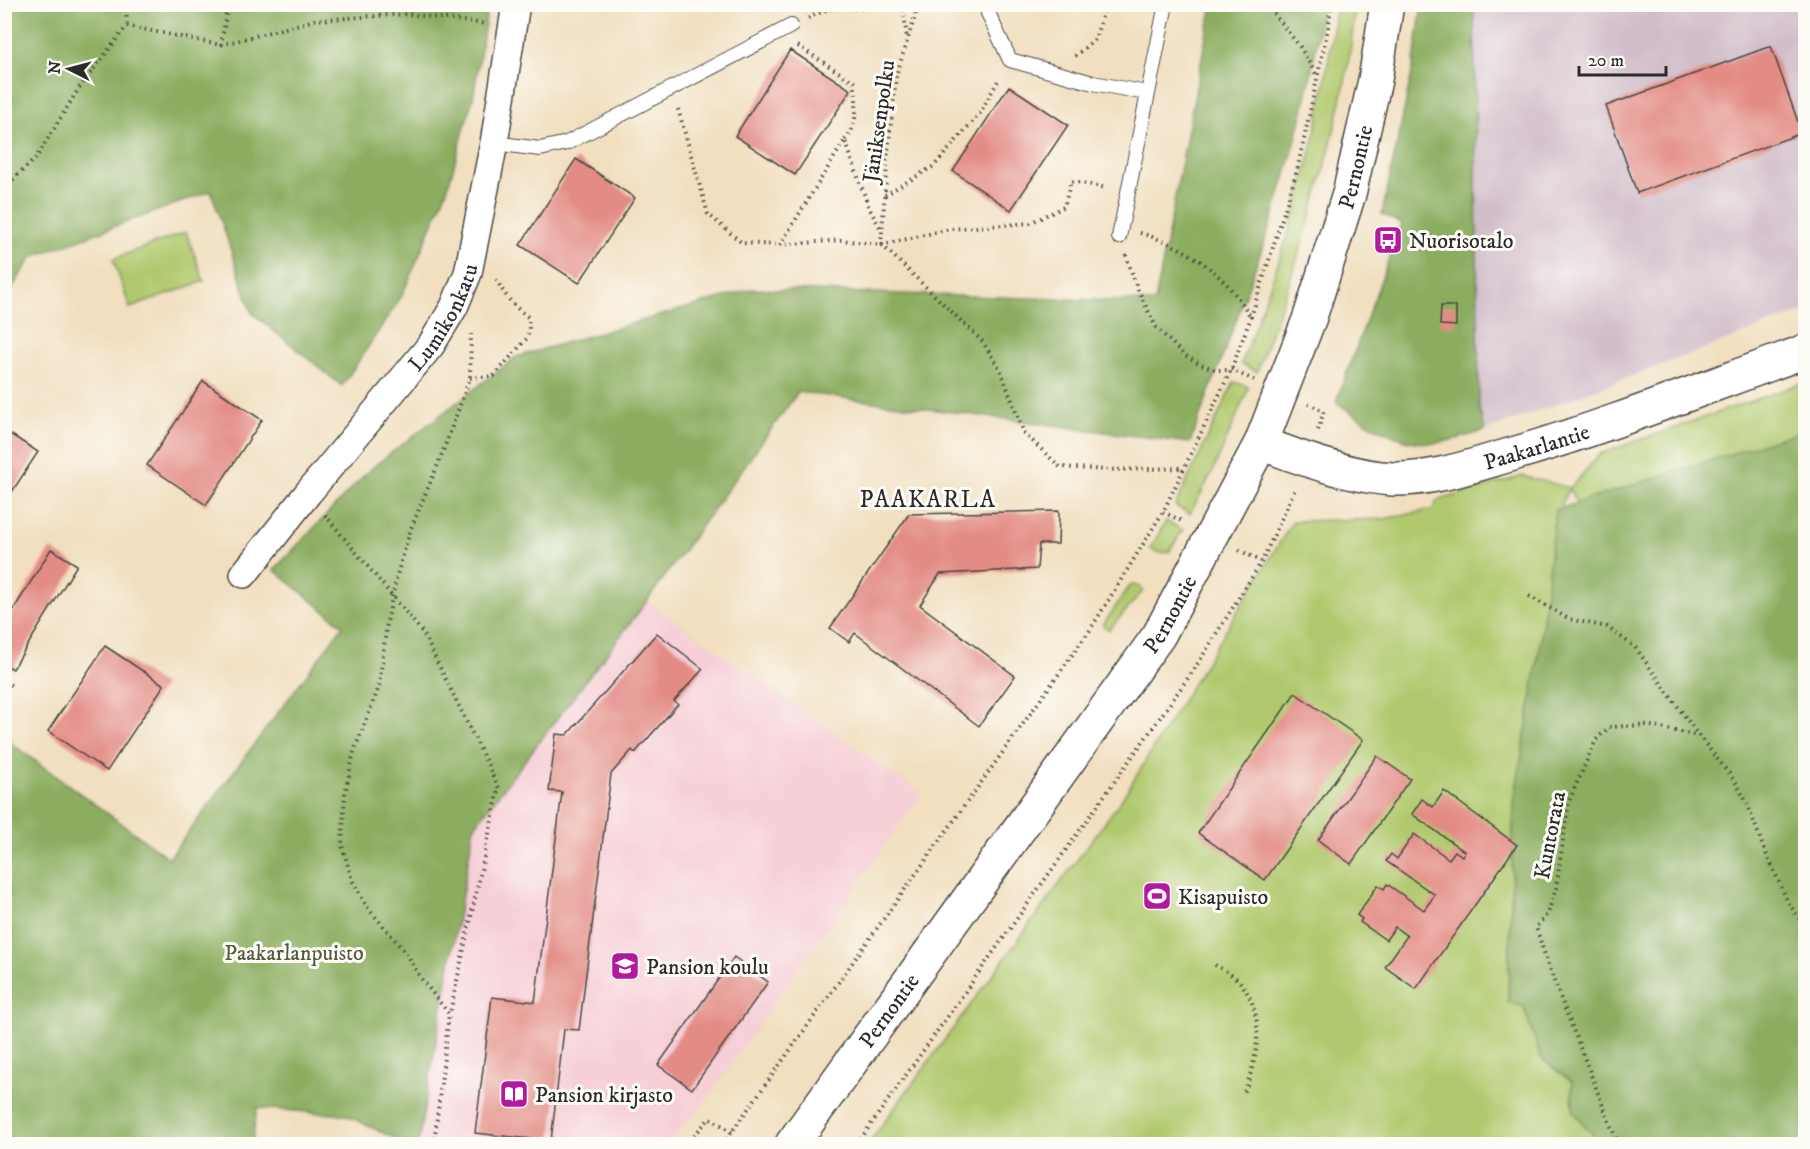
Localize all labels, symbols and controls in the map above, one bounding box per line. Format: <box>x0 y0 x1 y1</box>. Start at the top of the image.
north arrow <box>39 39 99 99</box>
scale bar <box>1579 39 1666 77</box>
text: 20 m <box>1588 50 1624 72</box>
street label: Jäniksenpolku <box>857 58 901 186</box>
text: N <box>44 60 66 75</box>
street label: Pernontie <box>1333 123 1379 213</box>
bus stop icon: Nuorisotalo <box>1372 224 1404 256</box>
place label: Nuorisotalo <box>1409 228 1513 255</box>
street label: Lumikonkatu <box>403 262 484 377</box>
street label: Paakarlantie <box>1481 419 1593 477</box>
district label: PAAKARLA <box>860 485 996 515</box>
street label: Pernontie <box>1138 571 1203 659</box>
street label: Kuntorata <box>1529 788 1572 881</box>
sports icon: Kisapuisto <box>1141 880 1173 912</box>
place label: Kisapuisto <box>1178 884 1268 911</box>
park label: Paakarlanpuisto <box>224 940 364 967</box>
school or university icon: Pansion koulu <box>609 950 641 982</box>
place label: Pansion koulu <box>646 954 769 981</box>
street label: Pernontie <box>854 969 926 1053</box>
library icon: Pansion kirjasto <box>498 1078 530 1110</box>
place label: Pansion kirjasto <box>535 1082 673 1109</box>

